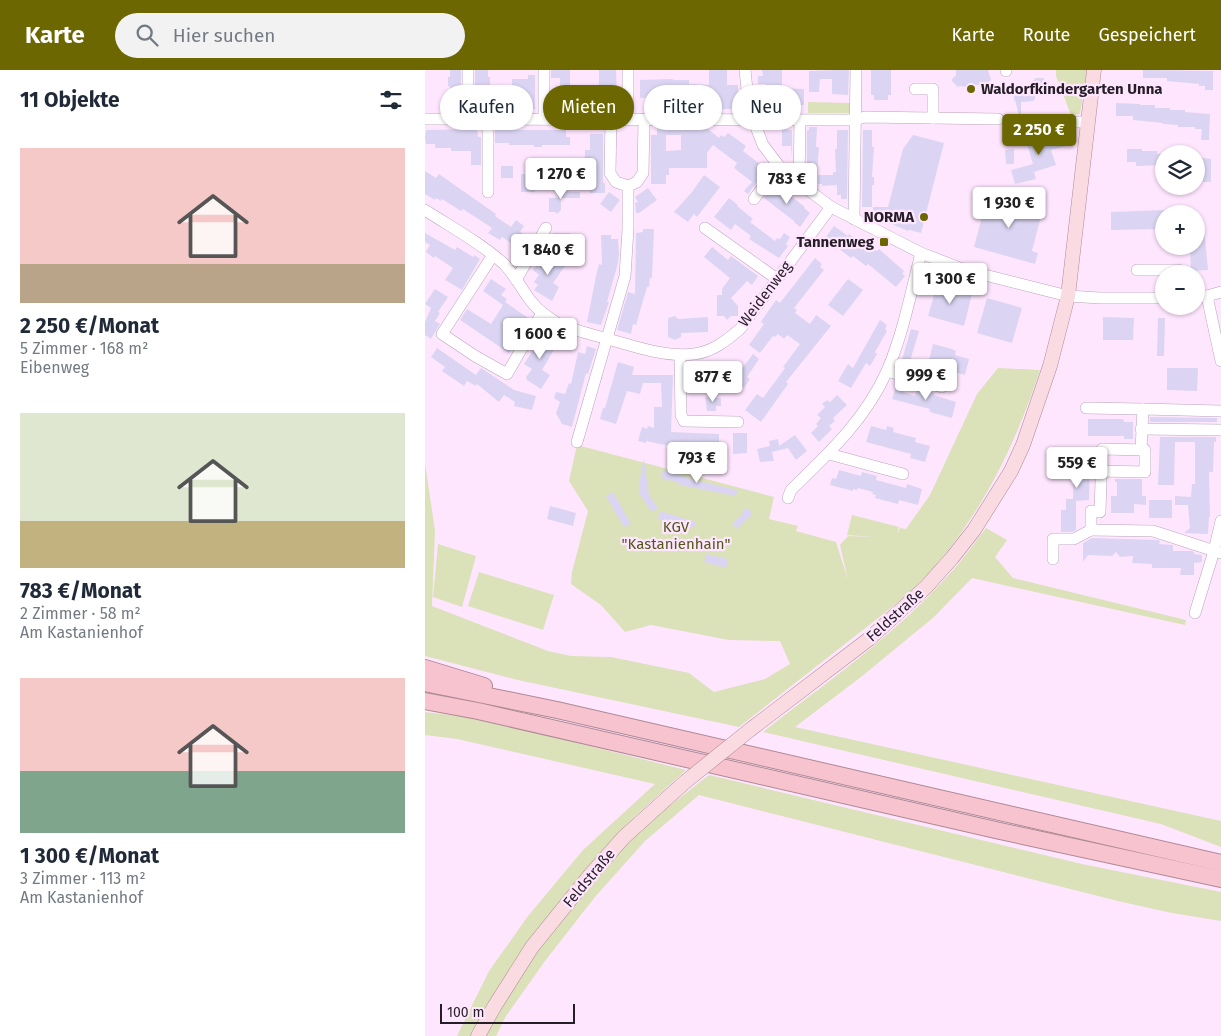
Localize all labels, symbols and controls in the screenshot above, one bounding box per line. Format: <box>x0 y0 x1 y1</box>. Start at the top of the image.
search box <box>115 13 465 58</box>
text: Karte <box>25 21 85 49</box>
icon: search <box>133 21 161 49</box>
text: Hier suchen <box>173 24 275 47</box>
text: Karte <box>952 24 995 46</box>
text: Route <box>1023 24 1070 46</box>
text: Gespeichert <box>1098 24 1196 46</box>
place label: Waldorfkindergarten Unna <box>981 80 1163 98</box>
marker: Waldorfkindergarten Unna <box>965 83 977 95</box>
chip: Kaufen <box>440 85 533 130</box>
chip: Mieten <box>543 85 634 130</box>
chip: Filter <box>644 85 722 130</box>
chip: Neu <box>732 85 801 130</box>
icon: filters <box>377 86 405 114</box>
text: 11 Objekte <box>20 87 120 113</box>
pin: 2 250 € <box>993 114 1085 156</box>
text: 2 250 € <box>1013 120 1065 139</box>
map controls <box>1155 145 1205 315</box>
button: layers <box>1155 145 1205 195</box>
pin: 1 270 € <box>515 158 607 200</box>
pin: 783 € <box>752 162 822 205</box>
text: 1 270 € <box>536 164 586 183</box>
text: 783 € <box>768 169 806 188</box>
icon: home <box>168 181 258 271</box>
pin: 1 930 € <box>963 186 1055 229</box>
text: 1 930 € <box>984 193 1034 212</box>
button: + <box>1155 205 1205 255</box>
place label: NORMA <box>864 208 915 226</box>
marker: NORMA <box>918 211 930 223</box>
place label: Tannenweg <box>796 233 875 251</box>
pin: 1 840 € <box>502 234 594 276</box>
marker: Tannenweg <box>878 236 890 248</box>
text: 1 840 € <box>522 240 574 259</box>
street label: Weidenweg <box>735 258 796 330</box>
pin: 1 300 € <box>904 262 996 305</box>
button: − <box>1155 265 1205 315</box>
text: 1 300 € <box>924 269 976 288</box>
text: 2 250 €/Monat <box>20 313 159 339</box>
pin: 1 600 € <box>494 318 586 360</box>
text: 1 600 € <box>514 324 566 343</box>
text: 5 Zimmer · 168 m² <box>20 339 148 358</box>
text: Eibenweg <box>20 358 89 377</box>
pin: 999 € <box>891 358 961 401</box>
pin: 877 € <box>678 360 748 403</box>
text: 999 € <box>906 365 946 384</box>
text: 877 € <box>694 367 732 386</box>
pin: 793 € <box>662 442 732 484</box>
icon: home <box>168 446 258 536</box>
pin: 559 € <box>1042 446 1112 489</box>
text: 793 € <box>678 448 716 467</box>
text: 559 € <box>1057 453 1097 472</box>
park label: KGV "Kastanienhain" <box>622 518 731 553</box>
text: 783 €/Monat <box>20 578 141 604</box>
street label: Feldstraße <box>863 584 927 646</box>
text: 2 Zimmer · 58 m² <box>20 604 141 623</box>
text: Am Kastanienhof <box>20 623 143 642</box>
icon: home <box>168 711 258 801</box>
text: 1 300 €/Monat <box>20 843 159 869</box>
street label: Feldstraße <box>559 845 619 911</box>
text: 3 Zimmer · 113 m² <box>20 869 146 888</box>
text: Am Kastanienhof <box>20 888 143 907</box>
scale bar <box>440 1001 575 1024</box>
text: 100 m <box>447 1004 484 1021</box>

